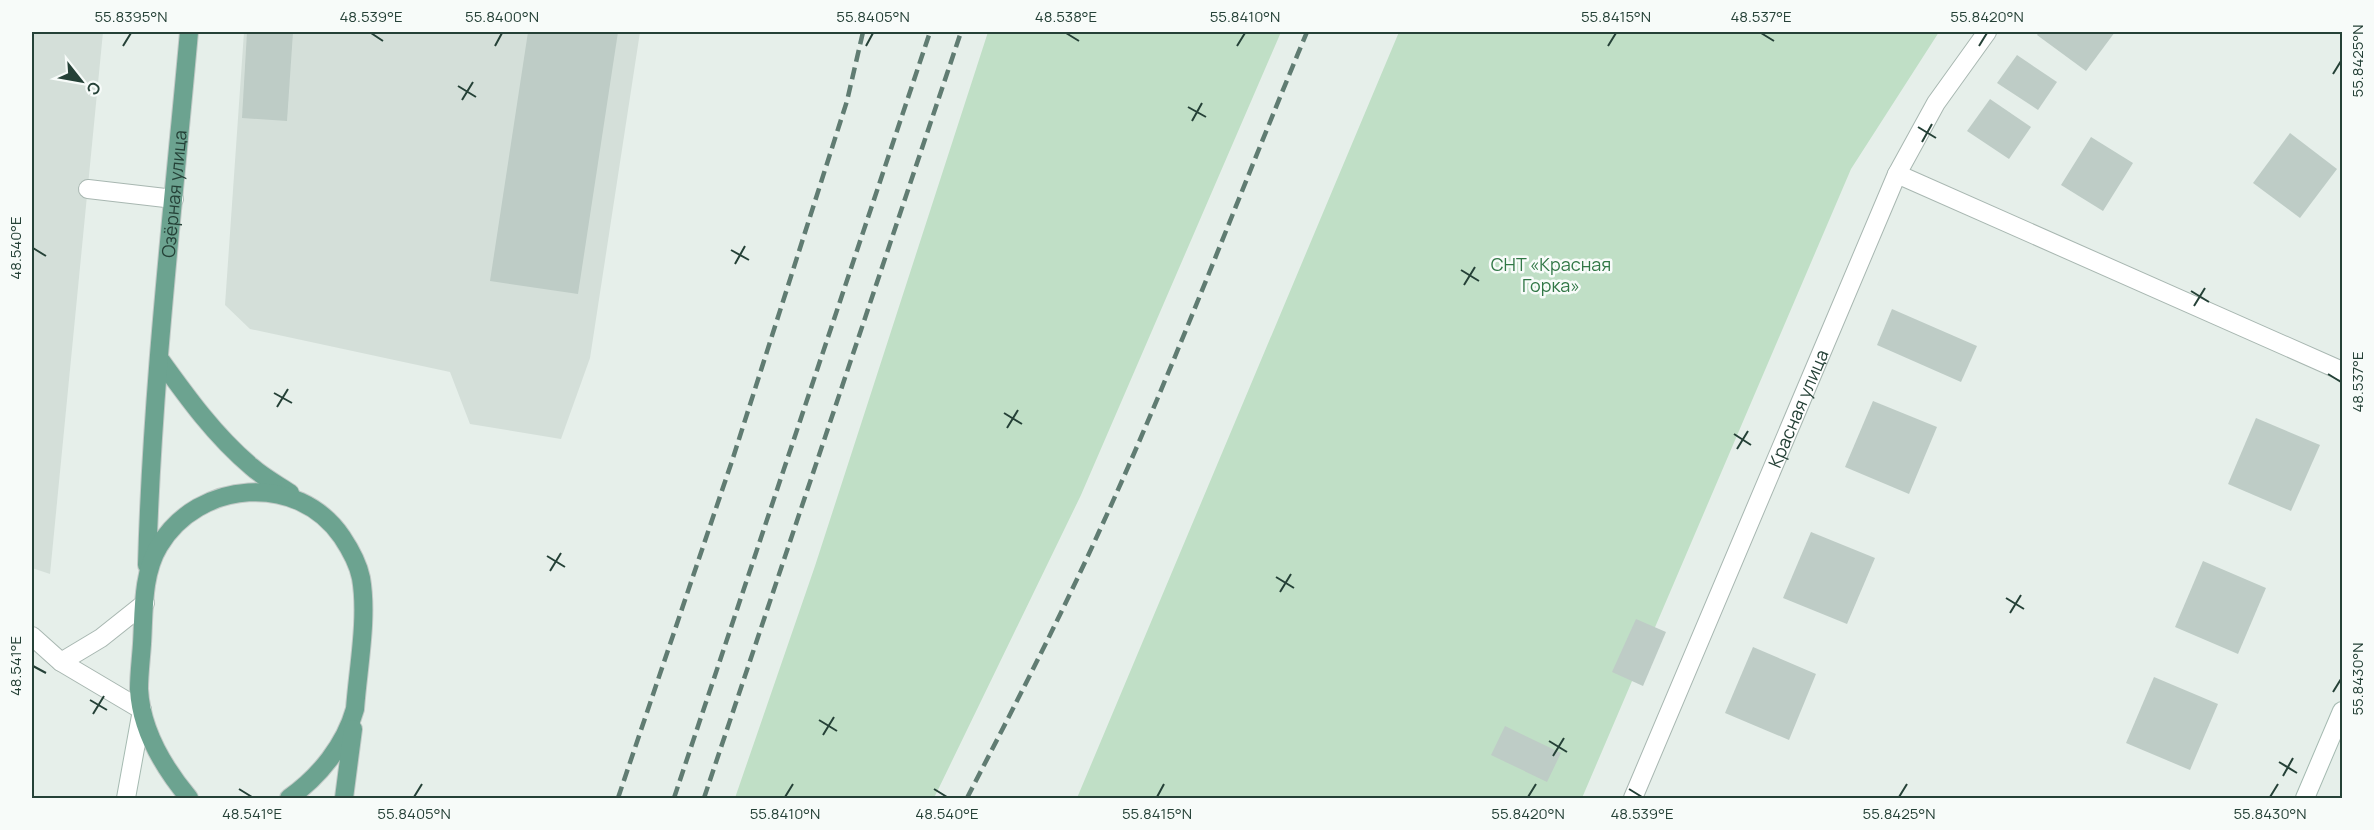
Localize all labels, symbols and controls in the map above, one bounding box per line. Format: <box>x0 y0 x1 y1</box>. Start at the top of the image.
text: 55.8395°N <box>94 6 168 27</box>
text: 48.539°E <box>340 6 402 27</box>
text: 55.8400°N <box>465 6 539 27</box>
text: 55.8405°N <box>836 6 910 27</box>
text: 48.538°E <box>1035 6 1097 27</box>
text: 55.8410°N <box>1210 6 1280 27</box>
text: 55.8415°N <box>1581 6 1651 27</box>
text: 48.537°E <box>1730 6 1792 27</box>
text: 55.8420°N <box>1950 6 2024 27</box>
text: 55.8425°N <box>2347 25 2368 97</box>
north arrow <box>51 51 111 111</box>
text: С <box>81 78 106 100</box>
street label: Озёрная улица <box>156 129 192 259</box>
text: 48.540°E <box>5 216 26 280</box>
park label: СНТ «Красная Горка» <box>1491 252 1611 297</box>
street label: Красная улица <box>1762 346 1833 471</box>
text: 48.537°E <box>2347 351 2368 413</box>
text: 48.541°E <box>5 636 26 696</box>
text: 55.8430°N <box>2347 642 2368 716</box>
text: 48.541°E <box>222 803 282 824</box>
text: 55.8405°N <box>377 803 451 824</box>
text: 55.8410°N <box>750 803 820 824</box>
text: 48.540°E <box>915 803 979 824</box>
text: 55.8415°N <box>1122 803 1192 824</box>
text: 55.8420°N <box>1491 803 1565 824</box>
text: 48.539°E <box>1611 803 1673 824</box>
text: 55.8425°N <box>1863 803 1935 824</box>
text: 55.8430°N <box>2233 803 2307 824</box>

